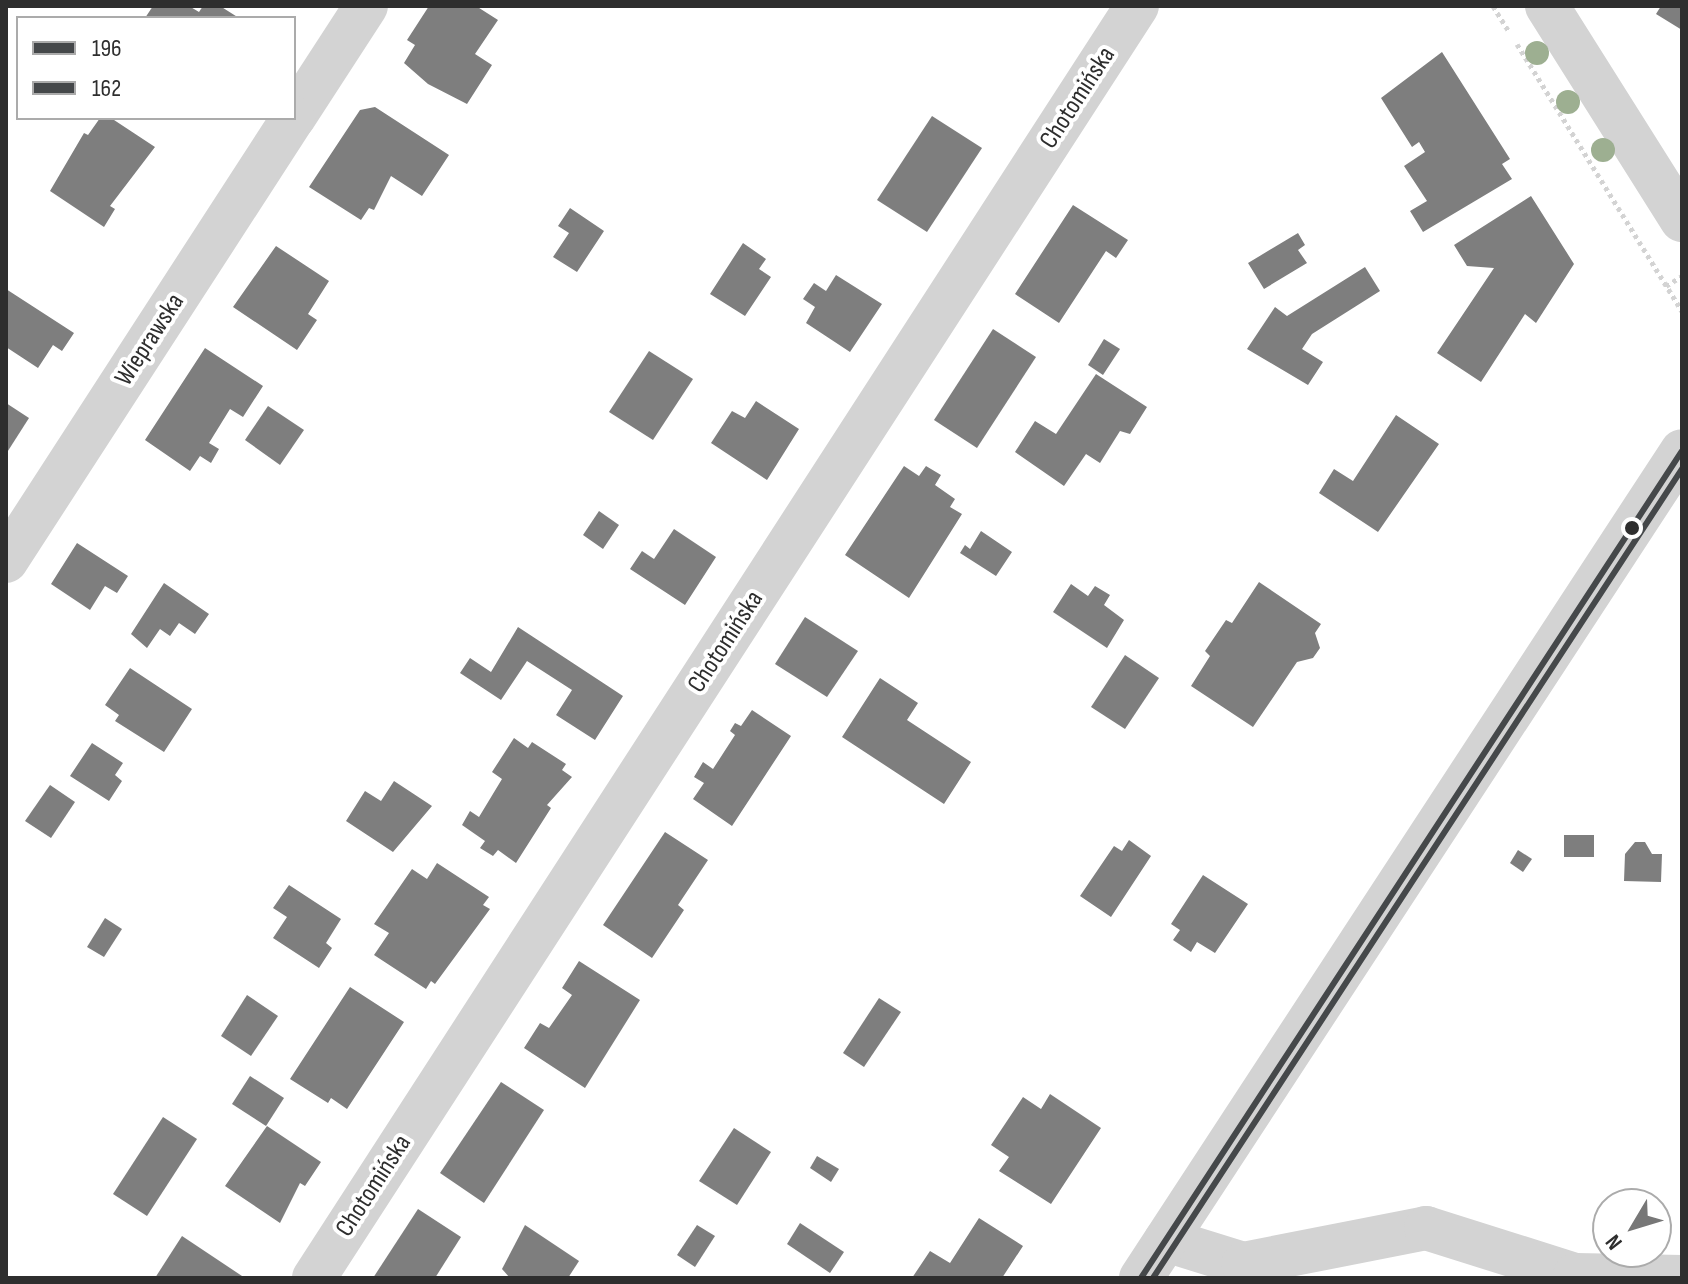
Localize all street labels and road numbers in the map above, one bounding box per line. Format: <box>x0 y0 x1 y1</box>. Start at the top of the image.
street label: Chotomińska <box>1034 41 1122 155</box>
street label: Wieprawska <box>109 288 191 392</box>
street label: Chotomińska <box>682 585 770 699</box>
street label: Chotomińska <box>330 1129 418 1243</box>

